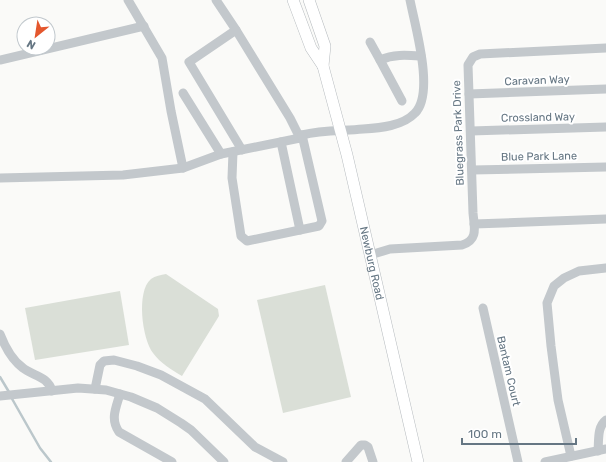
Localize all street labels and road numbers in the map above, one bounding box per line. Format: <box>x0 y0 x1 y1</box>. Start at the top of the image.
street label: Caravan Way <box>504 73 570 88</box>
street label: Bluegrass Park Drive <box>450 80 467 186</box>
street label: Crossland Way <box>501 110 575 125</box>
street label: Blue Park Lane <box>501 149 577 164</box>
street label: Newburg Road <box>357 225 386 301</box>
street label: Bantam Court <box>494 335 523 408</box>

